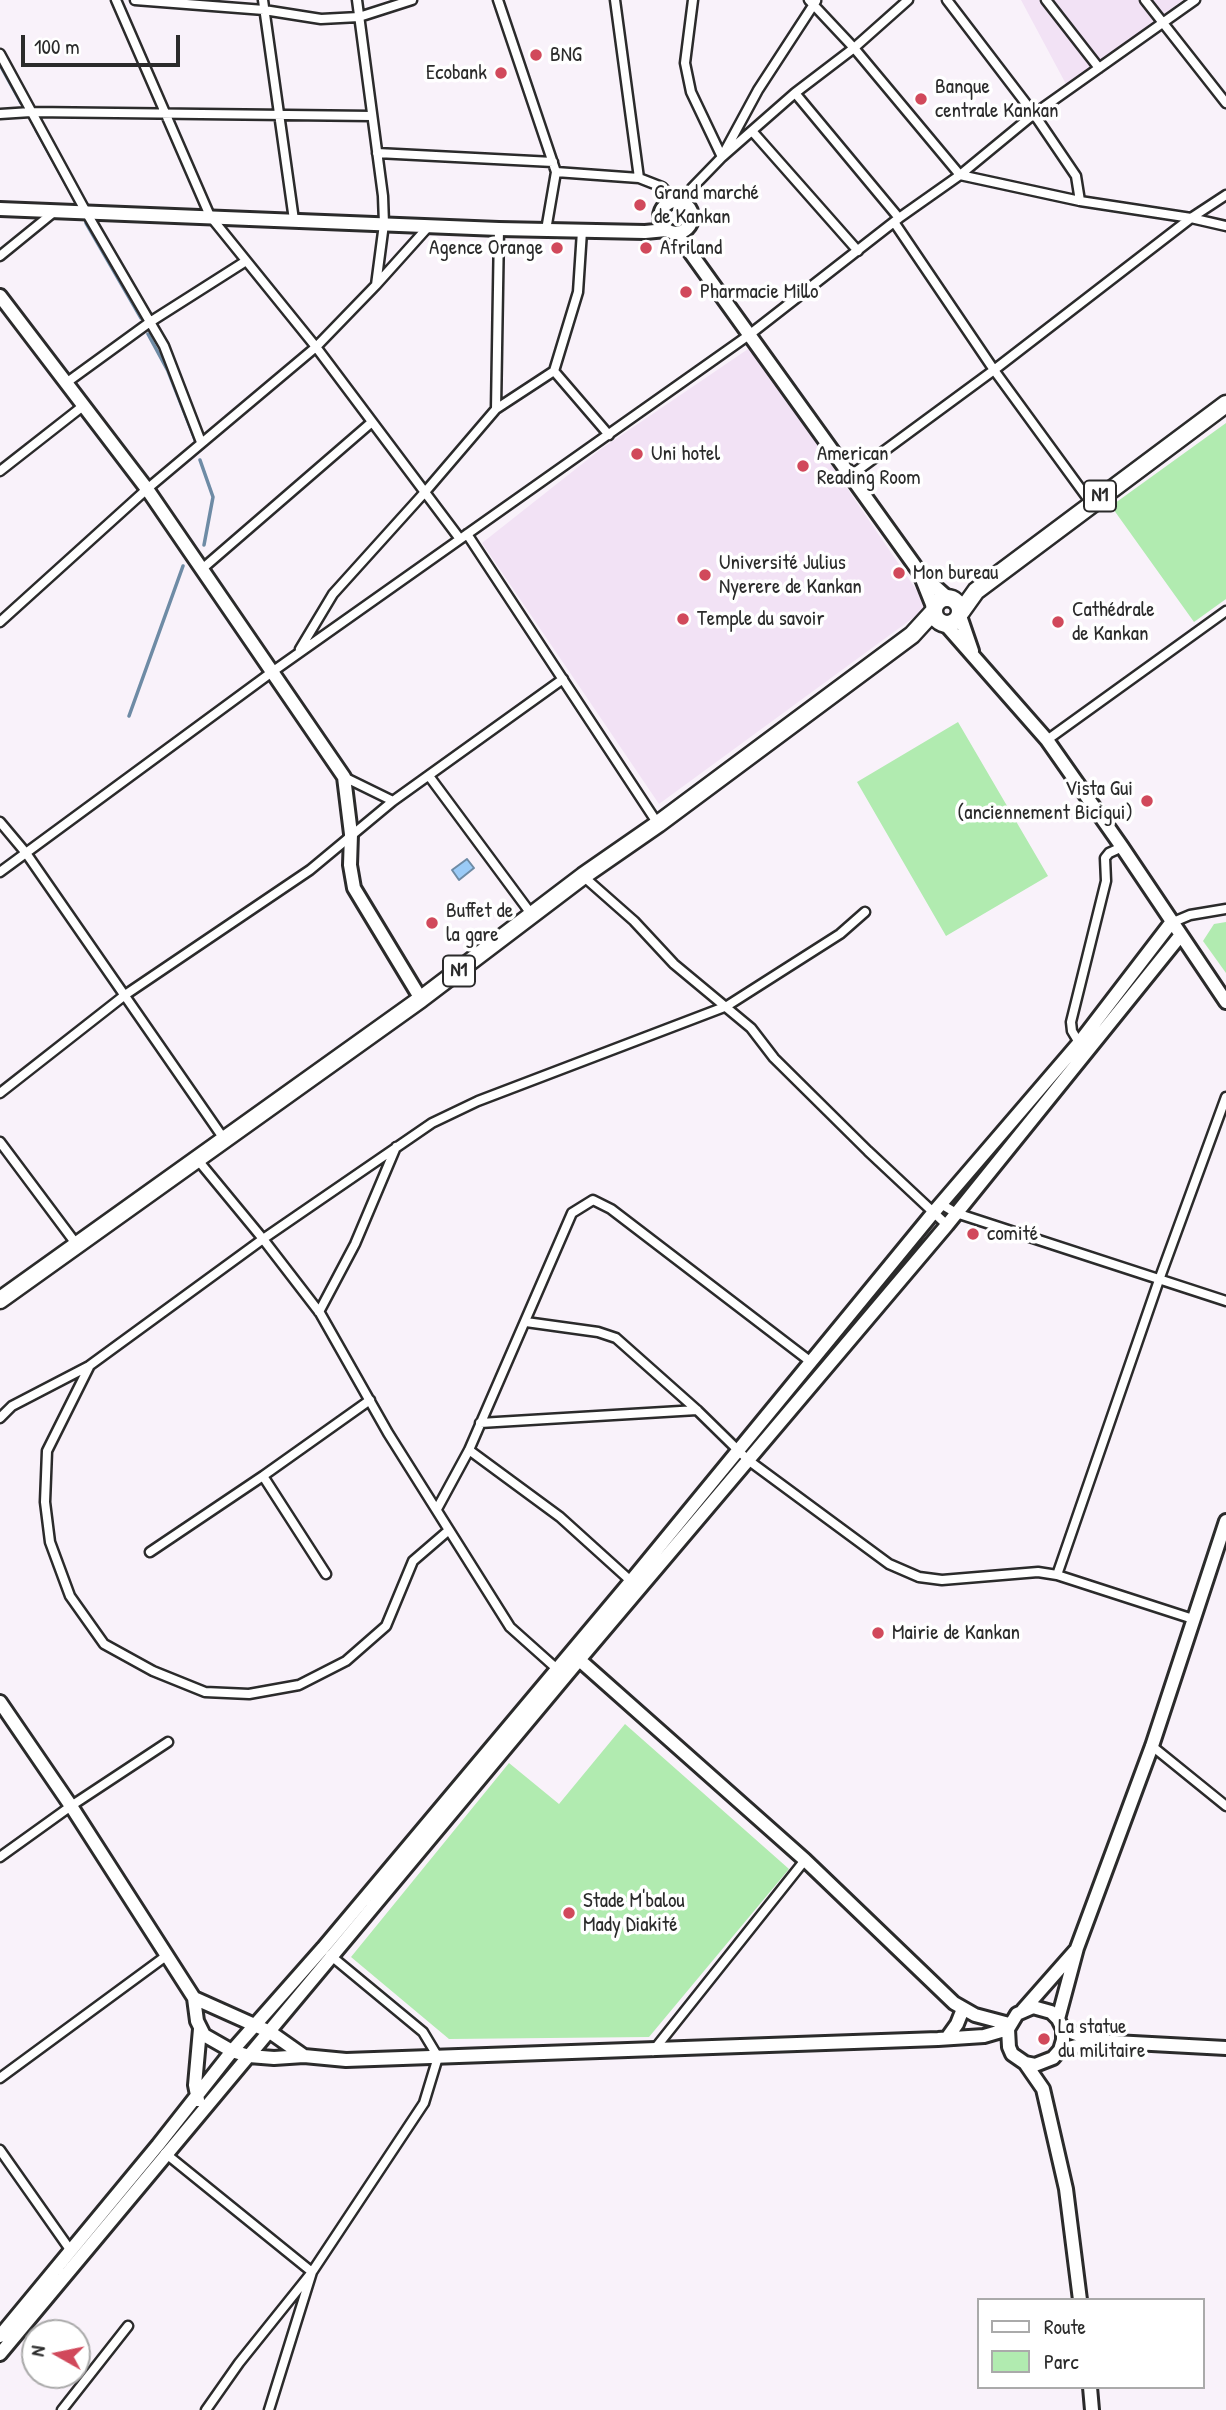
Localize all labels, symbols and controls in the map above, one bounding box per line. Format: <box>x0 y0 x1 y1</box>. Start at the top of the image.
scale bar <box>24 21 184 65</box>
text: 100 m <box>34 32 80 61</box>
place label: BNG <box>550 42 582 68</box>
marker: BNG <box>528 47 544 63</box>
place label: Ecobank <box>426 60 487 86</box>
marker: Ecobank <box>493 65 509 81</box>
place label: Banque centrale Kankan <box>935 74 1058 124</box>
marker: Banque centrale Kankan <box>913 91 929 107</box>
place label: Grand marché de Kankan <box>654 180 759 230</box>
marker: Grand marché de Kankan <box>632 197 648 213</box>
place label: Agence Orange <box>429 235 543 261</box>
place label: Afriland <box>660 235 722 261</box>
marker: Agence Orange <box>549 240 565 256</box>
marker: Afriland <box>638 240 654 256</box>
place label: Pharmacie Millo <box>700 279 819 305</box>
marker: Pharmacie Millo <box>678 284 694 300</box>
place label: Uni hotel <box>651 441 720 467</box>
place label: American Reading Room <box>817 441 920 491</box>
marker: Uni hotel <box>629 446 645 462</box>
marker: American Reading Room <box>795 458 811 474</box>
road number: N1 <box>1084 481 1116 512</box>
place label: Université Julius Nyerere de Kankan <box>719 550 862 600</box>
place label: Mon bureau <box>913 560 998 586</box>
marker: Mon bureau <box>891 565 907 581</box>
marker: Université Julius Nyerere de Kankan <box>697 567 713 583</box>
place label: Cathédrale de Kankan <box>1072 597 1155 647</box>
place label: Temple du savoir <box>697 606 825 632</box>
marker: Temple du savoir <box>675 611 691 627</box>
marker: Cathédrale de Kankan <box>1050 614 1066 630</box>
place label: Vista Gui (anciennement Bicigui) <box>957 776 1133 826</box>
marker: Vista Gui (anciennement Bicigui) <box>1139 793 1155 809</box>
place label: Buffet de la gare <box>446 898 513 948</box>
marker: Buffet de la gare <box>424 915 440 931</box>
road number: N1 <box>443 956 475 987</box>
place label: comité <box>987 1221 1038 1247</box>
marker: comité <box>965 1226 981 1242</box>
place label: Mairie de Kankan <box>892 1620 1020 1646</box>
marker: Mairie de Kankan <box>870 1625 886 1641</box>
place label: Stade M'balou Mady Diakité <box>583 1888 685 1938</box>
marker: Stade M'balou Mady Diakité <box>561 1905 577 1921</box>
place label: La statue du militaire <box>1058 2014 1145 2064</box>
marker: La statue du militaire <box>1036 2031 1052 2047</box>
legend <box>978 2298 1205 2389</box>
text: Route <box>1044 2312 1086 2341</box>
north arrow <box>21 2319 91 2389</box>
text: N <box>24 2344 51 2358</box>
text: Parc <box>1044 2347 1079 2376</box>

